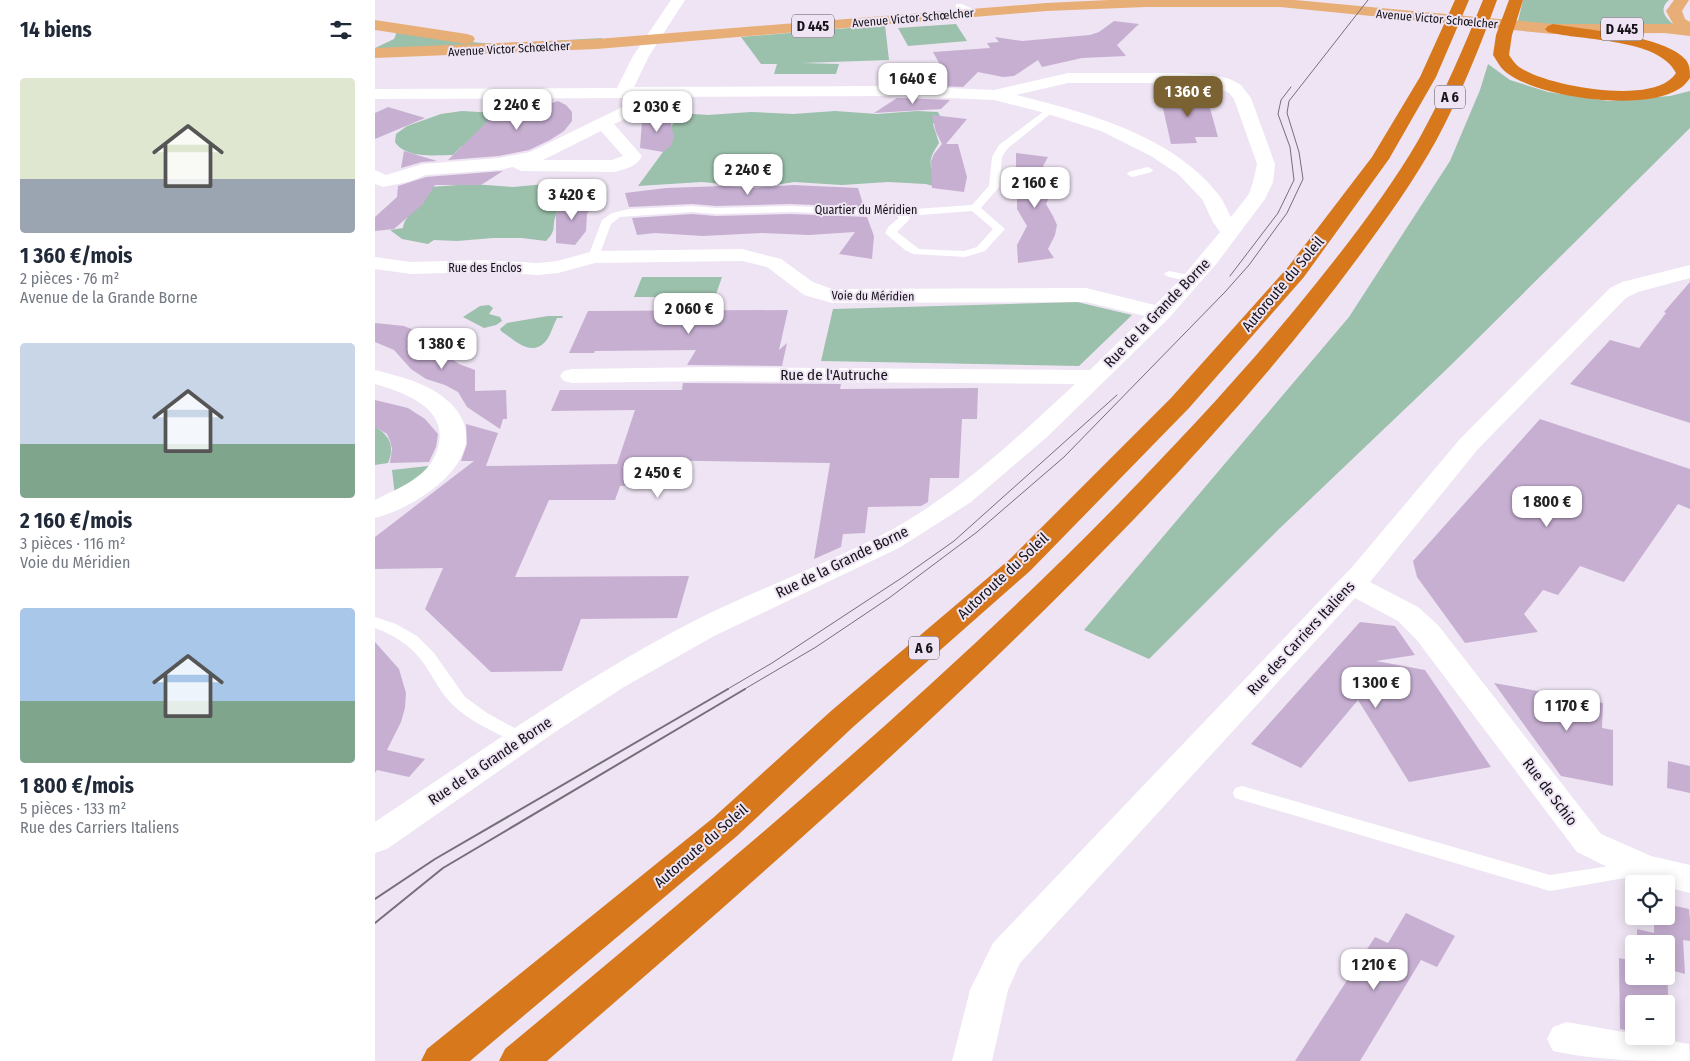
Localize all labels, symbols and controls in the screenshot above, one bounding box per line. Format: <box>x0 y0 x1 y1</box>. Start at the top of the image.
street label: Avenue Victor Schœlcher <box>851 6 975 30</box>
street label: Avenue Victor Schœlcher <box>1375 7 1499 31</box>
road number: D 445 <box>792 15 834 38</box>
icon: filters <box>327 16 355 44</box>
text: 14 biens <box>20 17 92 43</box>
road number: D 445 <box>1601 18 1643 40</box>
street label: Avenue Victor Schœlcher <box>448 39 571 59</box>
pin: 1 640 € <box>867 62 959 105</box>
text: 1 640 € <box>889 69 937 88</box>
pin: 1 360 € <box>1142 76 1234 118</box>
text: 1 360 € <box>1165 82 1211 101</box>
road number: A 6 <box>1435 85 1465 108</box>
pin: 2 240 € <box>471 88 563 131</box>
pin: 2 030 € <box>611 90 703 133</box>
text: 2 240 € <box>494 95 540 114</box>
text: 2 030 € <box>633 97 681 116</box>
icon: home <box>143 111 233 201</box>
pin: 2 240 € <box>702 154 794 196</box>
text: 2 240 € <box>725 160 771 179</box>
pin: 2 160 € <box>989 166 1081 209</box>
text: 2 160 € <box>1012 173 1058 192</box>
pin: 3 420 € <box>526 178 618 221</box>
text: 3 420 € <box>549 185 596 204</box>
street label: Quartier du Méridien <box>815 203 917 217</box>
street label: Autoroute du Soleil <box>1238 233 1328 335</box>
text: 1 360 €/mois <box>20 243 132 269</box>
street label: Rue de la Grande Borne <box>1100 255 1214 371</box>
street label: Rue des Enclos <box>448 261 522 275</box>
text: 2 pièces · 76 m² <box>20 269 119 288</box>
text: Avenue de la Grande Borne <box>20 288 198 307</box>
street label: Voie du Méridien <box>831 288 915 304</box>
pin: 2 060 € <box>643 292 735 335</box>
text: 2 060 € <box>665 299 713 318</box>
pin: 1 380 € <box>396 328 488 370</box>
text: 1 380 € <box>419 334 465 353</box>
street label: Rue de l'Autruche <box>780 366 888 384</box>
icon: home <box>143 376 233 466</box>
pin: 2 450 € <box>612 456 704 499</box>
text: 2 450 € <box>634 463 682 482</box>
pin: 1 800 € <box>1501 486 1593 528</box>
text: 1 800 € <box>1523 492 1571 511</box>
text: 2 160 €/mois <box>20 508 132 534</box>
street label: Rue de la Grande Borne <box>773 522 911 602</box>
street label: Autoroute du Soleil <box>954 529 1052 623</box>
text: 3 pièces · 116 m² <box>20 534 126 553</box>
text: Voie du Méridien <box>20 553 130 572</box>
street label: Rue des Carriers Italiens <box>1244 577 1358 699</box>
road number: A 6 <box>909 636 939 660</box>
icon: home <box>143 641 233 731</box>
pin: 1 300 € <box>1330 666 1422 709</box>
text: 1 300 € <box>1352 673 1400 692</box>
pin: 1 170 € <box>1521 690 1613 732</box>
text: 1 170 € <box>1545 696 1589 715</box>
street label: Rue de la Grande Borne <box>425 713 555 809</box>
street label: Rue de Schio <box>1519 755 1581 829</box>
text: 1 800 €/mois <box>20 773 134 799</box>
text: 5 pièces · 133 m² <box>20 799 126 818</box>
street label: Autoroute du Soleil <box>650 800 752 892</box>
text: Rue des Carriers Italiens <box>20 818 179 837</box>
map controls <box>1625 875 1675 1045</box>
button: locate <box>1625 875 1675 925</box>
button: + <box>1625 935 1675 985</box>
pin: 1 210 € <box>1328 948 1420 991</box>
text: 1 210 € <box>1352 955 1396 974</box>
button: − <box>1625 995 1675 1045</box>

